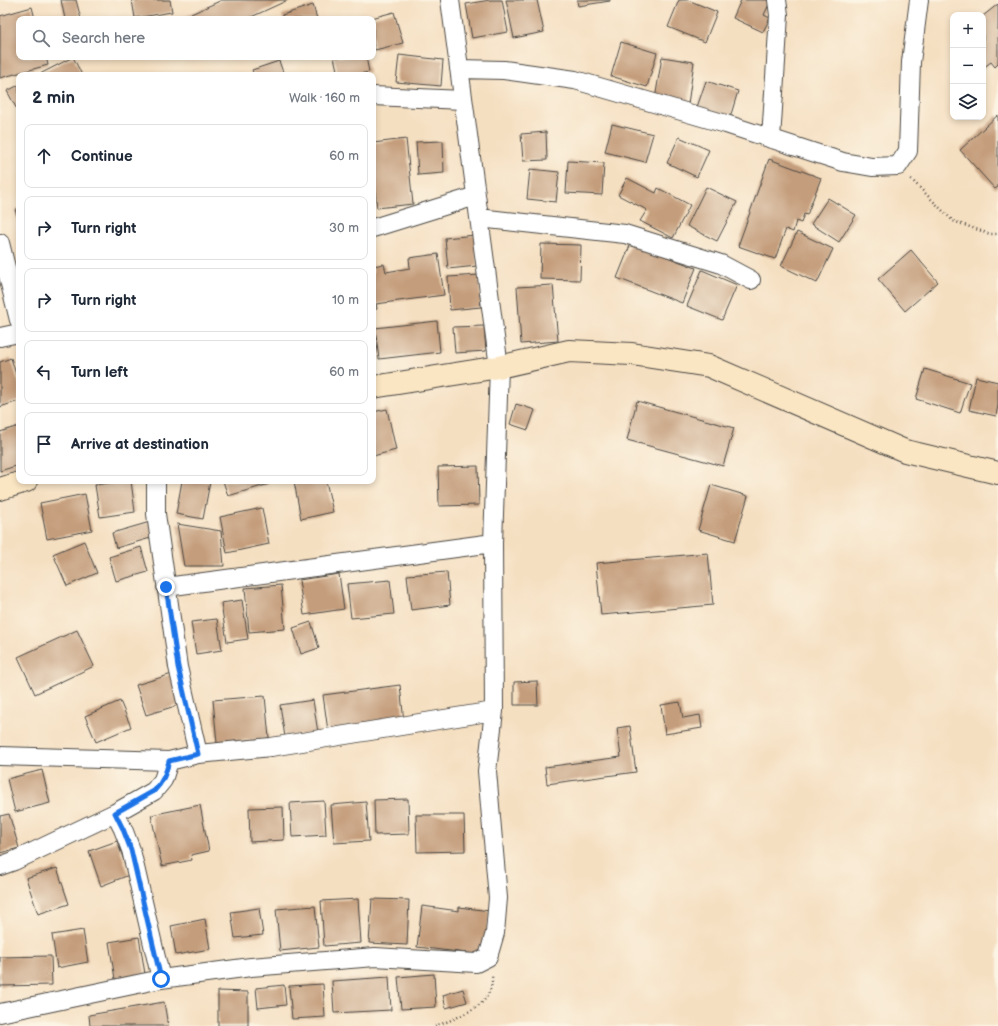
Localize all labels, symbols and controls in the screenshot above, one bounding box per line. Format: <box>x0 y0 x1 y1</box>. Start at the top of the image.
map controls <box>950 12 986 120</box>
button: + <box>950 12 986 48</box>
search box <box>16 16 376 60</box>
icon: search <box>30 27 52 49</box>
text: Search here <box>62 29 145 48</box>
button: − <box>950 48 986 84</box>
button: layers <box>950 84 986 120</box>
text: 2 min <box>32 88 75 108</box>
text: Walk · 160 m <box>289 90 360 106</box>
icon: ahead <box>33 145 55 167</box>
text: Continue <box>71 147 133 166</box>
text: 60 m <box>329 148 359 164</box>
icon: right <box>33 217 55 239</box>
text: Turn right <box>71 219 136 238</box>
text: 30 m <box>329 220 359 236</box>
icon: right <box>33 289 55 311</box>
text: Turn right <box>71 291 136 310</box>
text: 10 m <box>332 292 359 308</box>
icon: left <box>33 361 55 383</box>
text: Turn left <box>71 363 128 382</box>
text: 60 m <box>329 364 359 380</box>
icon: arrive <box>33 433 55 455</box>
text: Arrive at destination <box>71 435 209 454</box>
route end <box>157 578 175 596</box>
route start <box>152 970 170 988</box>

